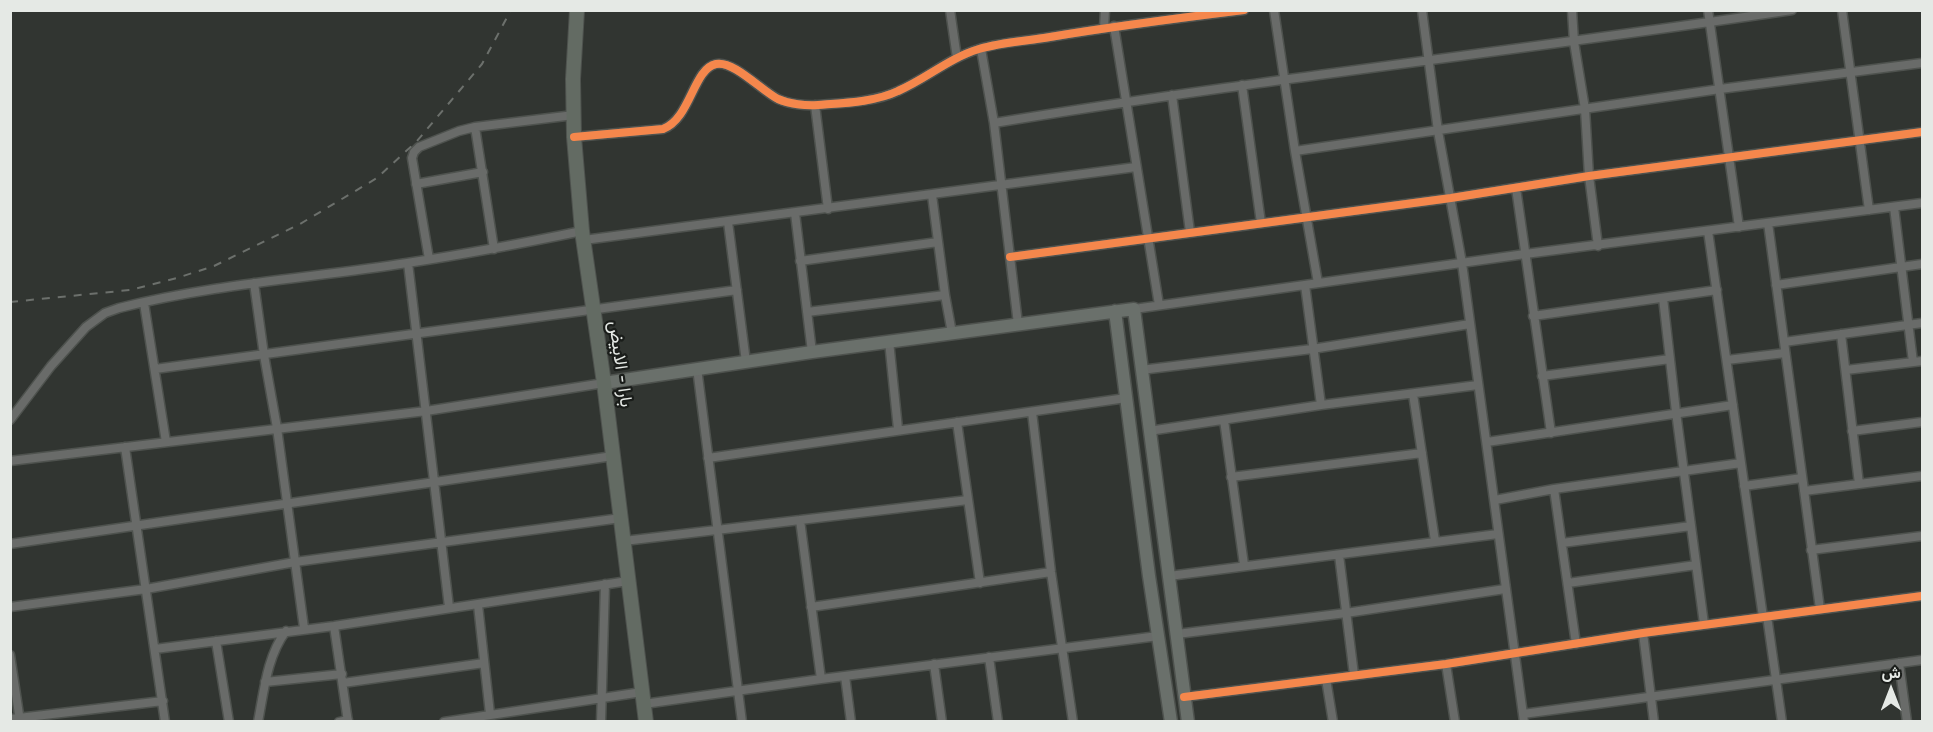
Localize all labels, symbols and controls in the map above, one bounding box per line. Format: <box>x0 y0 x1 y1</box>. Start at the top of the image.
street label: بارا - الابيض <box>603 319 637 409</box>
north arrow <box>1861 660 1921 720</box>
text: ش <box>1881 662 1901 682</box>

